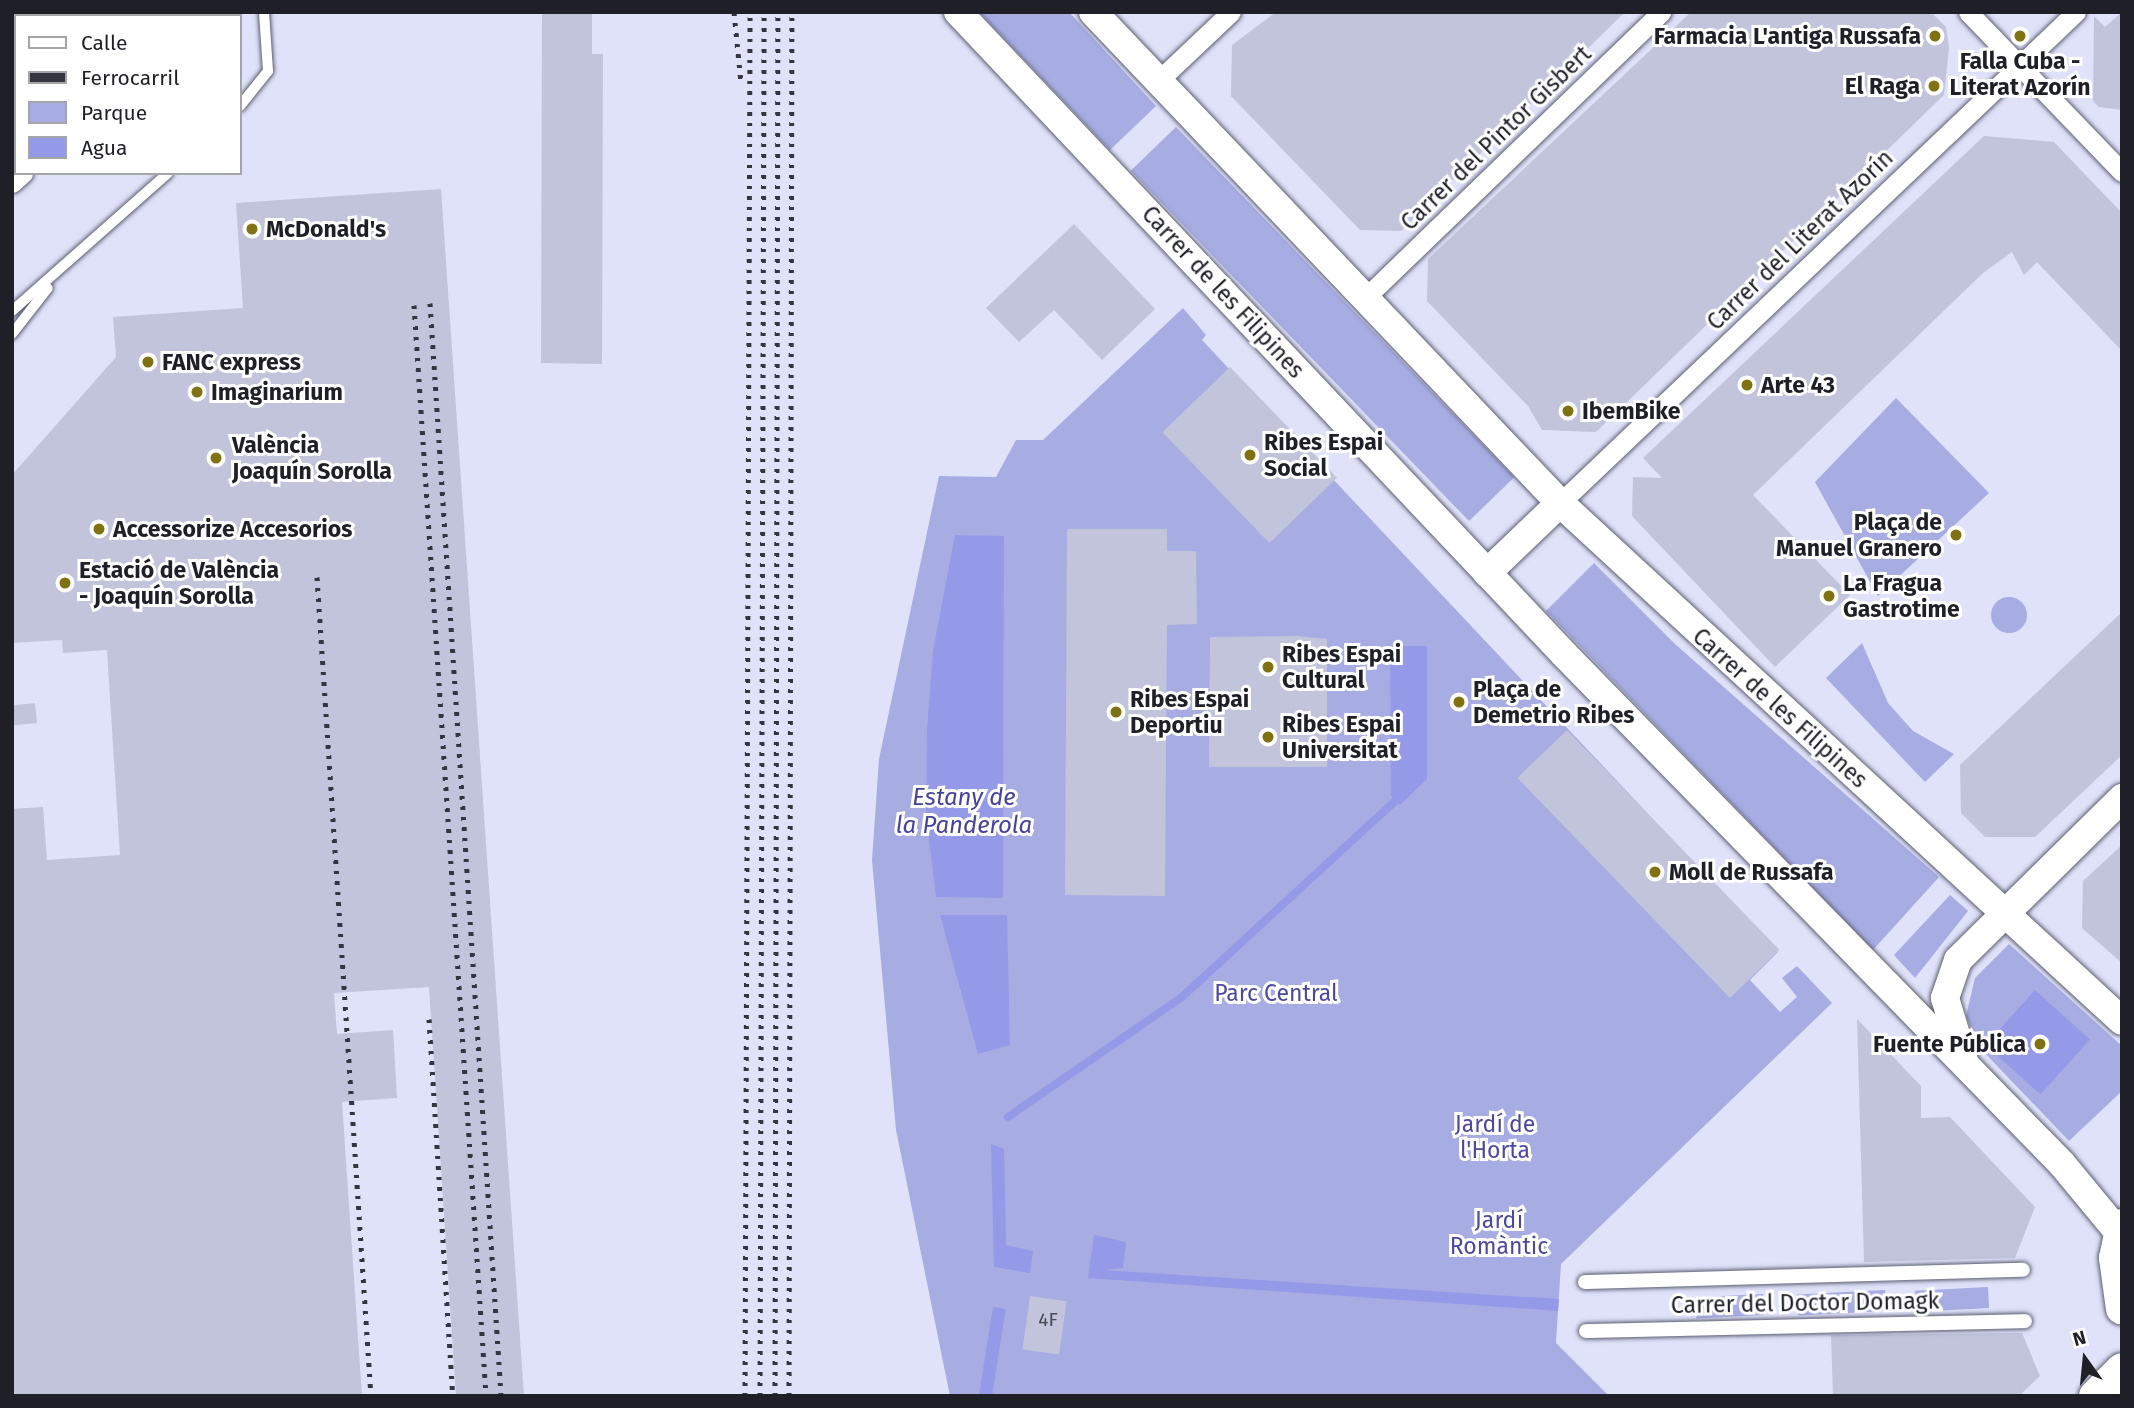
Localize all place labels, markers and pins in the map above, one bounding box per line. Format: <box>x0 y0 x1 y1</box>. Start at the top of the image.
place label: Farmacia L'antiga Russafa <box>1654 22 1921 50</box>
marker: Farmacia L'antiga Russafa <box>1927 28 1943 44</box>
marker: Falla Cuba - Literat Azorín <box>2012 28 2028 44</box>
place label: Falla Cuba - Literat Azorín <box>1949 47 2091 101</box>
place label: El Raga <box>1845 72 1920 100</box>
marker: El Raga <box>1926 78 1942 94</box>
place label: McDonald's <box>266 215 386 243</box>
marker: McDonald's <box>244 221 260 237</box>
place label: FANC express <box>162 348 301 376</box>
marker: FANC express <box>140 354 156 370</box>
place label: Arte 43 <box>1761 371 1835 399</box>
marker: Arte 43 <box>1739 377 1755 393</box>
place label: Imaginarium <box>211 378 343 406</box>
marker: Imaginarium <box>189 384 205 400</box>
place label: IbemBike <box>1582 397 1680 425</box>
marker: IbemBike <box>1560 403 1576 419</box>
place label: Ribes Espai Social <box>1264 428 1383 482</box>
place label: València Joaquín Sorolla <box>232 431 392 485</box>
marker: Ribes Espai Social <box>1242 447 1258 463</box>
marker: València Joaquín Sorolla <box>206 448 226 468</box>
place label: Plaça de Manuel Granero <box>1776 508 1942 562</box>
place label: Accessorize Accesorios <box>113 515 352 543</box>
marker: Accessorize Accesorios <box>91 521 107 537</box>
marker: Plaça de Manuel Granero <box>1948 527 1964 543</box>
place label: Estació de València - Joaquín Sorolla <box>79 556 279 610</box>
place label: La Fragua Gastrotime <box>1843 569 1960 623</box>
marker: Estació de València - Joaquín Sorolla <box>57 575 73 591</box>
marker: La Fragua Gastrotime <box>1821 588 1837 604</box>
place label: Ribes Espai Cultural <box>1282 640 1401 694</box>
marker: Ribes Espai Cultural <box>1260 659 1276 675</box>
place label: Plaça de Demetrio Ribes <box>1473 675 1634 729</box>
place label: Ribes Espai Deportiu <box>1130 685 1249 739</box>
marker: Plaça de Demetrio Ribes <box>1451 694 1467 710</box>
marker: Ribes Espai Deportiu <box>1108 704 1124 720</box>
place label: Ribes Espai Universitat <box>1282 710 1401 764</box>
marker: Ribes Espai Universitat <box>1260 729 1276 745</box>
place label: Moll de Russafa <box>1669 858 1834 886</box>
marker: Moll de Russafa <box>1647 864 1663 880</box>
place label: Fuente Pública <box>1873 1030 2026 1058</box>
marker: Fuente Pública <box>2032 1036 2048 1052</box>

